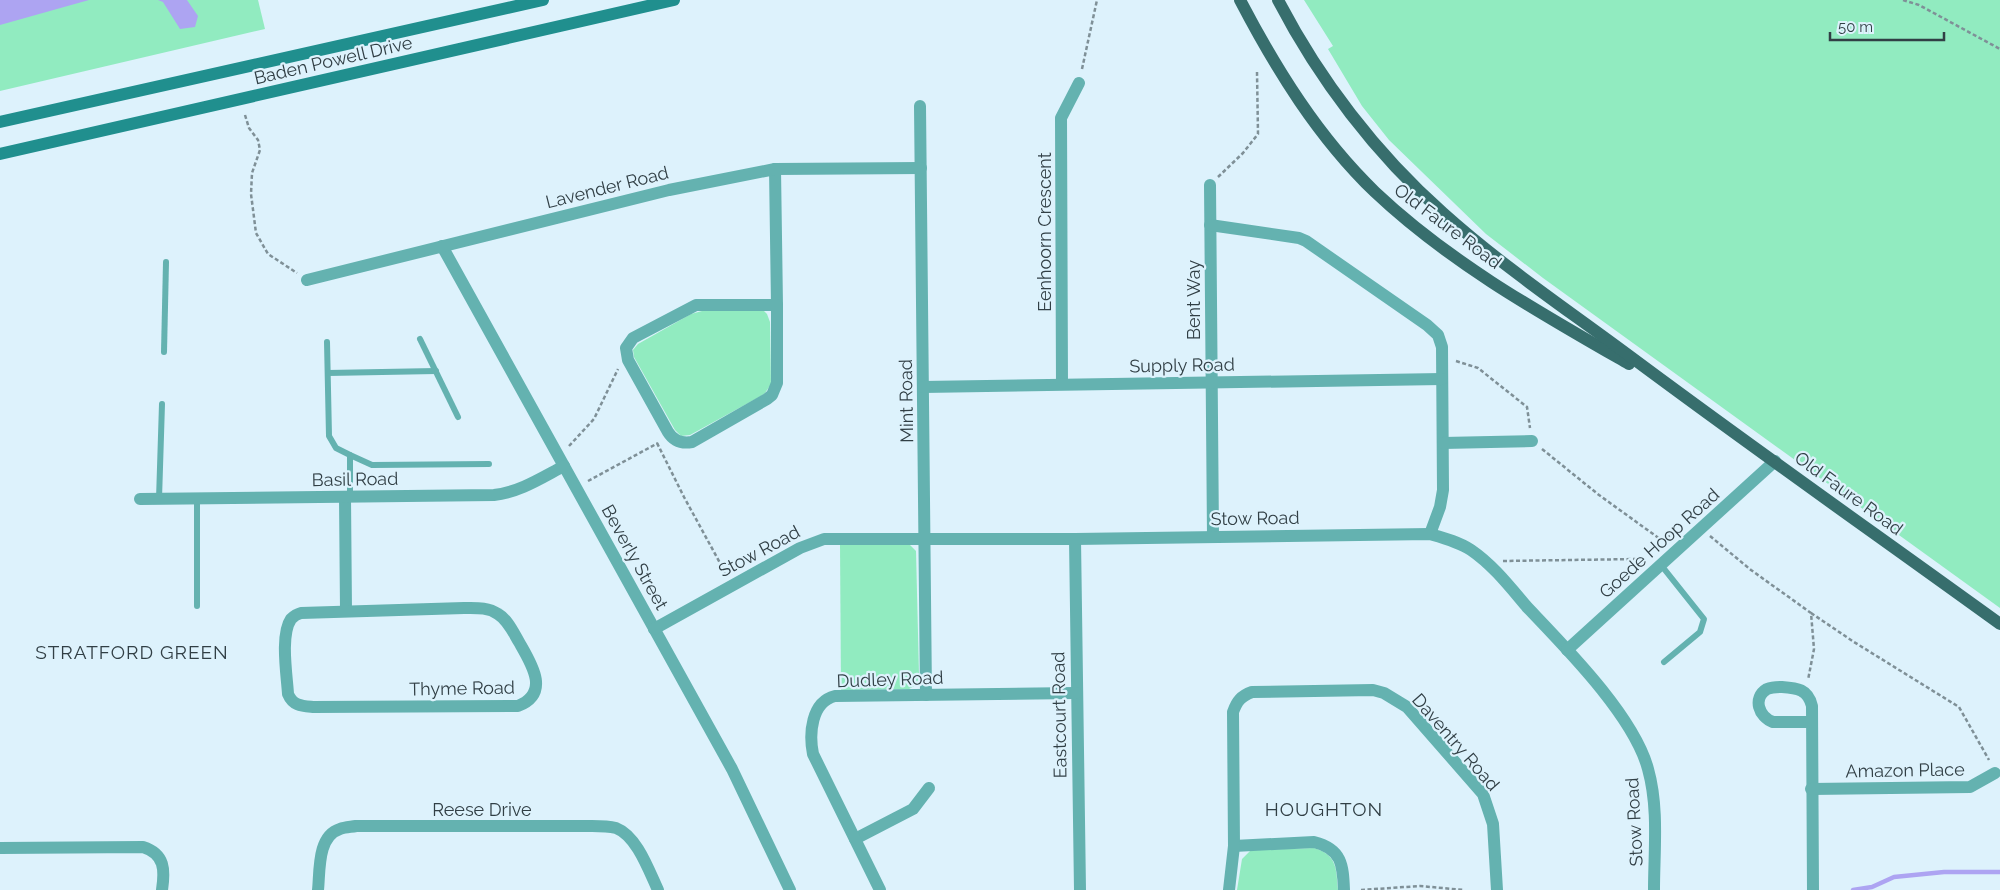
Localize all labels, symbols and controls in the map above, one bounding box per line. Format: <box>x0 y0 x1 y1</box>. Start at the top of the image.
scale bar <box>1830 10 1944 42</box>
text: 50 m <box>1838 18 1873 36</box>
street label: Baden Powell Drive <box>252 31 415 88</box>
street label: Eenhoorn Crescent <box>1034 152 1055 312</box>
street label: Lavender Road <box>543 162 671 212</box>
street label: Old Faure Road <box>1390 179 1506 273</box>
street label: Bent Way <box>1183 260 1204 340</box>
street label: Supply Road <box>1129 354 1235 376</box>
street label: Mint Road <box>895 359 917 443</box>
street label: Old Faure Road <box>1791 447 1907 539</box>
street label: Basil Road <box>312 468 398 490</box>
street label: Goede Hoop Road <box>1595 484 1723 602</box>
street label: Beverly Street <box>597 501 673 613</box>
street label: Stow Road <box>1210 507 1300 529</box>
street label: Stow Road <box>715 521 803 581</box>
district label: STRATFORD GREEN <box>35 641 229 663</box>
street label: Eastcourt Road <box>1047 652 1071 778</box>
street label: Dudley Road <box>836 667 944 691</box>
street label: Thyme Road <box>409 677 515 699</box>
street label: Daventry Road <box>1408 689 1504 795</box>
street label: Amazon Place <box>1845 758 1965 782</box>
street label: Stow Road <box>1621 777 1647 867</box>
district label: HOUGHTON <box>1265 798 1383 820</box>
street label: Reese Drive <box>432 799 532 820</box>

